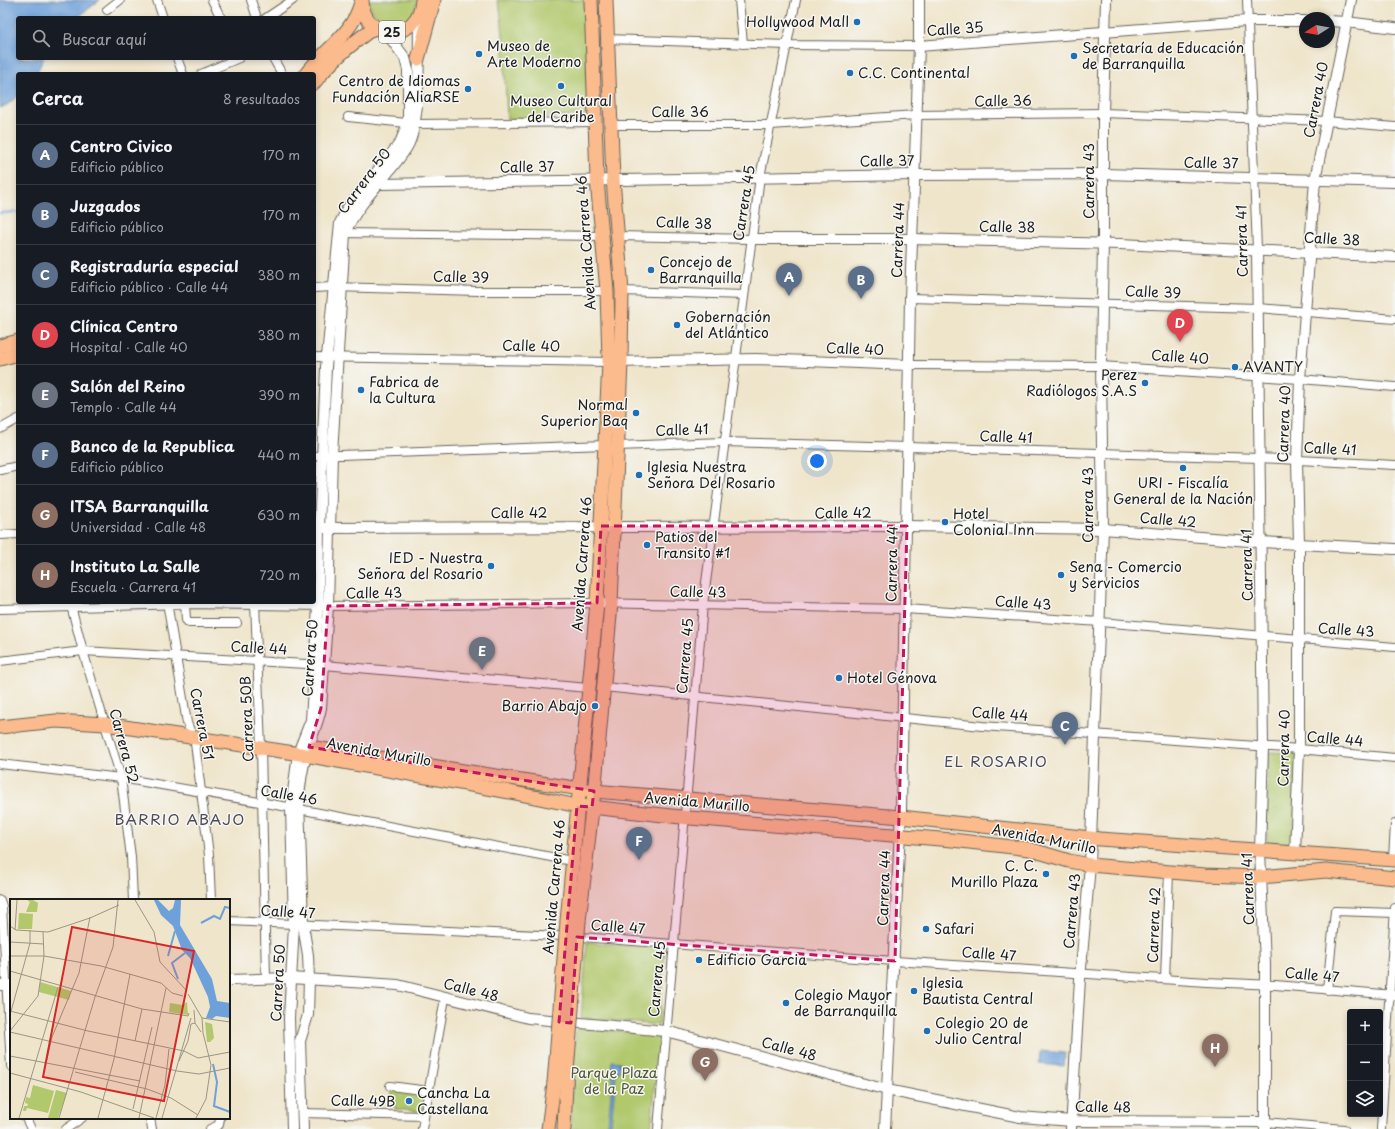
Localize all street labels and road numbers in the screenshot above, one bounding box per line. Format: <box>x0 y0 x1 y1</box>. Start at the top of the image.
street label: Calle 35 <box>926 16 984 41</box>
road number: 25 <box>379 21 405 43</box>
street label: Carrera 40 <box>1298 60 1333 140</box>
street label: Calle 36 <box>974 89 1032 112</box>
street label: Calle 36 <box>651 101 709 122</box>
street label: Carrera 50 <box>332 143 395 218</box>
street label: Carrera 43 <box>1078 143 1099 219</box>
street label: Calle 37 <box>859 150 915 171</box>
street label: Calle 37 <box>1183 152 1239 173</box>
street label: Calle 37 <box>499 156 555 177</box>
street label: Carrera 45 <box>727 164 760 242</box>
street label: Avenida Carrera 46 <box>570 175 601 311</box>
street label: Carrera 44 <box>886 201 909 278</box>
street label: Carrera 41 <box>1230 205 1253 277</box>
street label: Calle 38 <box>655 211 713 234</box>
street label: Calle 38 <box>979 216 1035 237</box>
street label: Calle 38 <box>1303 227 1361 250</box>
street label: Calle 39 <box>433 266 489 287</box>
street label: Calle 39 <box>1125 280 1181 303</box>
street label: Calle 40 <box>502 334 560 357</box>
street label: Calle 40 <box>826 337 884 360</box>
street label: Calle 40 <box>1150 344 1210 369</box>
street label: Carrera 40 <box>1272 385 1295 463</box>
street label: Calle 41 <box>655 418 709 441</box>
street label: Calle 41 <box>979 425 1033 448</box>
street label: Calle 41 <box>1303 437 1357 460</box>
street label: Carrera 43 <box>1077 467 1098 543</box>
street label: Avenida Carrera 46 <box>566 496 597 632</box>
street label: Calle 42 <box>490 502 548 523</box>
street label: Calle 42 <box>814 502 872 523</box>
street label: Calle 42 <box>1139 507 1197 532</box>
street label: Carrera 44 <box>880 526 903 602</box>
street label: Carrera 41 <box>1235 529 1258 601</box>
street label: Calle 43 <box>670 581 727 602</box>
street label: Calle 43 <box>345 582 402 603</box>
street label: Calle 43 <box>994 590 1052 615</box>
street label: Carrera 45 <box>671 617 698 695</box>
street label: Calle 43 <box>1317 617 1375 642</box>
street label: Carrera 50 <box>296 619 323 697</box>
street label: Calle 44 <box>230 636 288 659</box>
street label: Carrera 50B <box>235 676 258 762</box>
street label: Carrera 51 <box>185 686 220 762</box>
street label: Calle 44 <box>971 701 1029 726</box>
street label: Carrera 52 <box>104 706 145 786</box>
street label: Carrera 40 <box>1272 709 1295 787</box>
street label: Calle 44 <box>1306 726 1364 751</box>
street label: Avenida Murillo <box>325 732 433 771</box>
street label: Calle 46 <box>259 779 319 810</box>
street label: Avenida Murillo <box>643 786 751 817</box>
street label: Avenida Murillo <box>990 818 1098 859</box>
street label: Avenida Carrera 46 <box>537 819 570 955</box>
street label: Carrera 44 <box>872 849 895 926</box>
street label: Carrera 41 <box>1236 852 1259 926</box>
street label: Carrera 43 <box>1058 872 1085 950</box>
street label: Carrera 42 <box>1142 886 1165 964</box>
street label: Calle 47 <box>260 900 317 923</box>
street label: Calle 47 <box>590 914 647 939</box>
street label: Carrera 45 <box>643 940 670 1018</box>
street label: Calle 47 <box>961 941 1018 966</box>
street label: Carrera 50 <box>265 944 290 1022</box>
street label: Calle 47 <box>1284 962 1341 987</box>
street label: Calle 48 <box>441 973 501 1007</box>
street label: Calle 48 <box>759 1031 819 1066</box>
street label: Calle 49B <box>330 1089 396 1112</box>
street label: Calle 48 <box>1075 1096 1131 1117</box>

